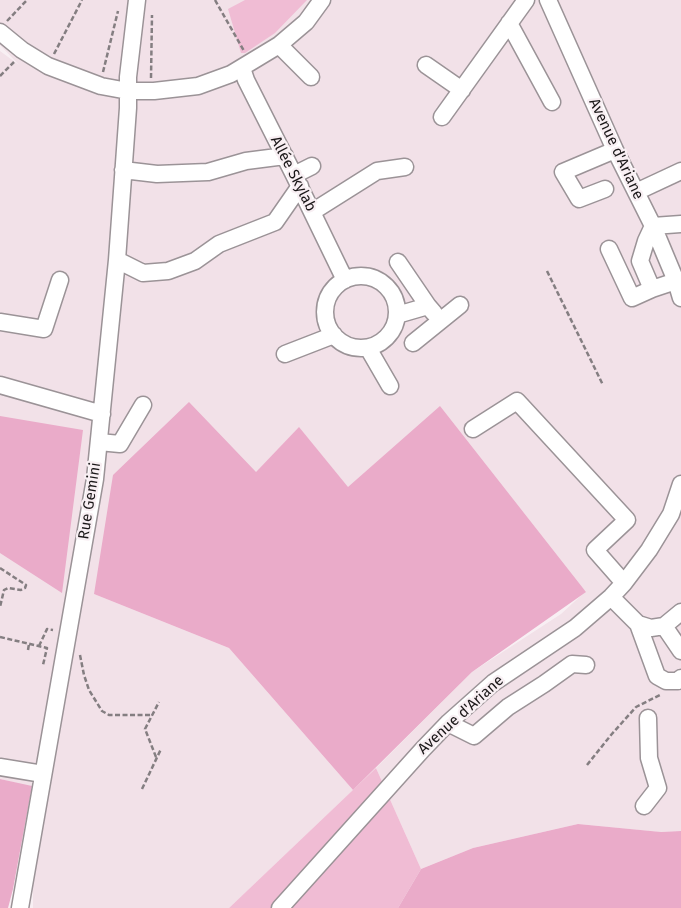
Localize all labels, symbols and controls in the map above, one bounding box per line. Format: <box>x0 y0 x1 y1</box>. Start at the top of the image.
street label: Avenue d'Ariane <box>585 96 647 202</box>
street label: Allée Skylab <box>266 133 320 215</box>
street label: Rue Gemini <box>75 461 105 541</box>
street label: Avenue d'Ariane <box>414 672 508 758</box>

